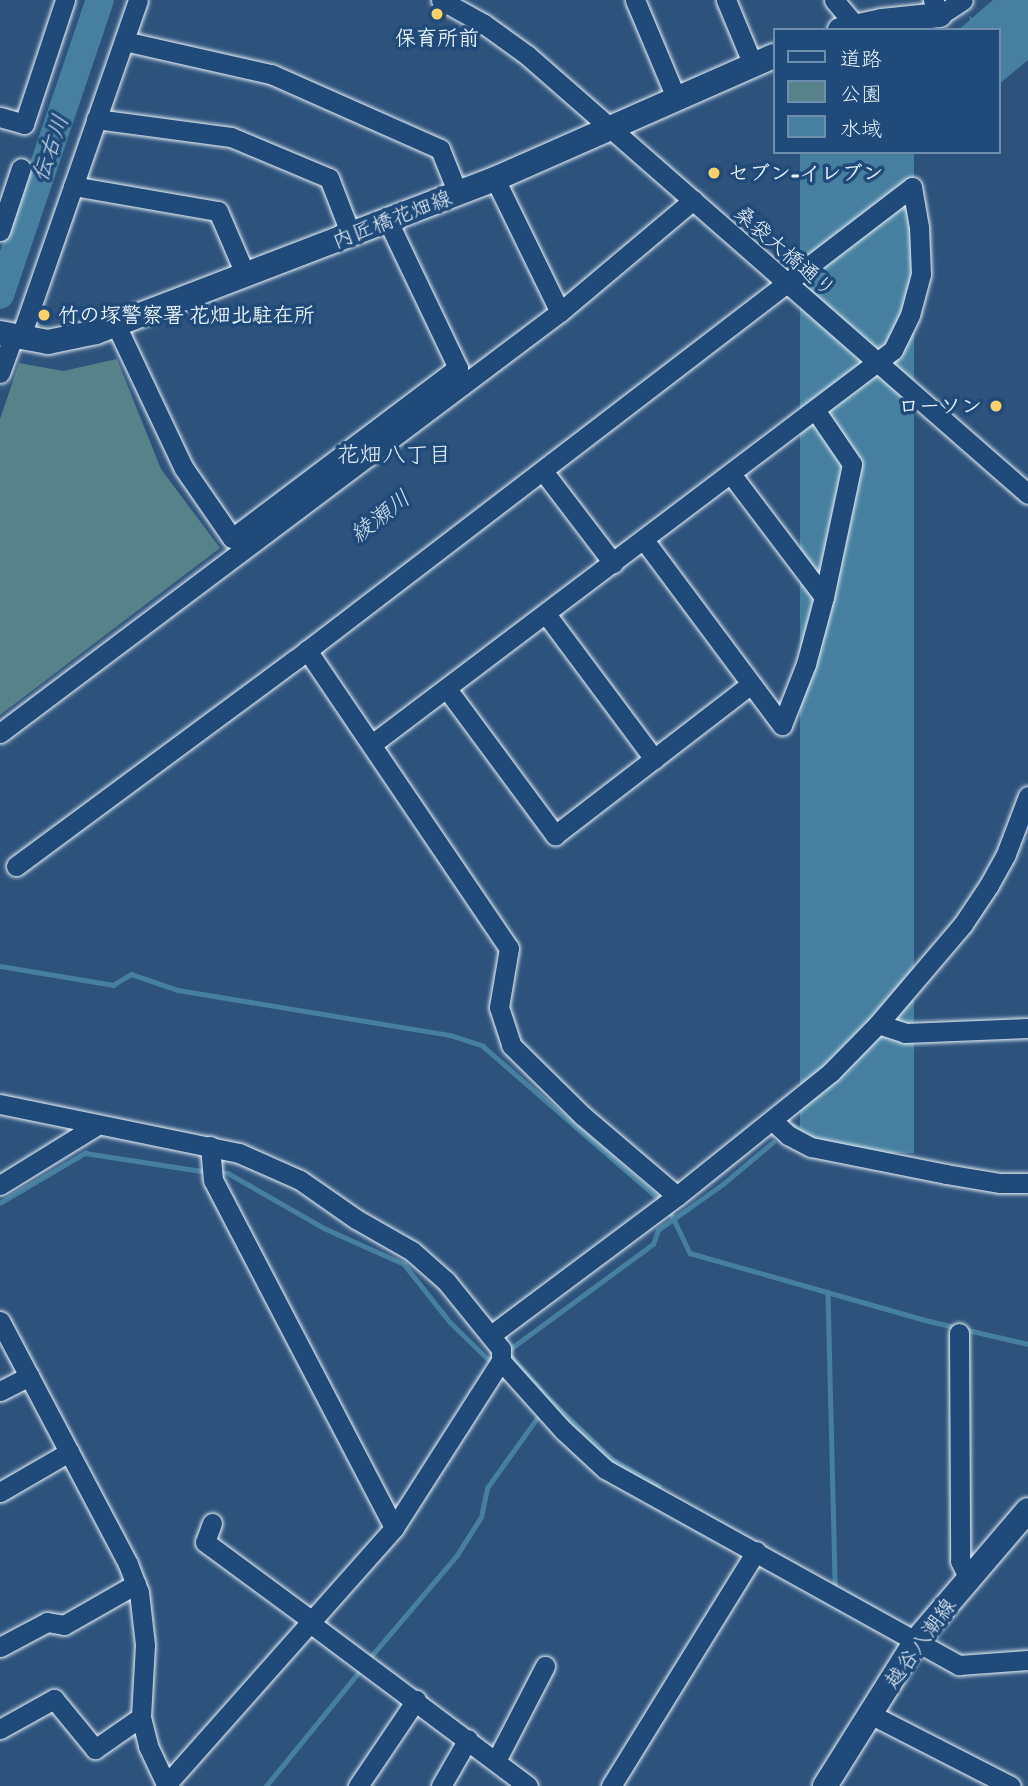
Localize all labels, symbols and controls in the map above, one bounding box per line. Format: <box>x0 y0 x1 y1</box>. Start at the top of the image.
marker: 保育所前 <box>429 6 445 22</box>
place label: 保育所前 <box>395 25 479 51</box>
legend <box>772 28 1000 154</box>
text: 道路 <box>840 46 882 71</box>
text: 公園 <box>840 81 882 106</box>
water label: 伝右川 <box>26 111 74 185</box>
text: 水域 <box>840 116 882 141</box>
place label: セブン-イレブン <box>728 160 883 186</box>
marker: セブン-イレブン <box>706 165 722 181</box>
street label: 内匠橋花畑線 <box>329 185 455 253</box>
street label: 桑袋大橋通り <box>729 200 841 302</box>
place label: 竹の塚警察署 花畑北駐在所 <box>58 302 315 328</box>
marker: 竹の塚警察署 花畑北駐在所 <box>36 307 52 323</box>
place label: ローソン <box>898 393 982 419</box>
marker: ローソン <box>988 398 1004 414</box>
district label: 花畑八丁目 <box>337 440 451 468</box>
water label: 綾瀬川 <box>344 484 416 548</box>
street label: 越谷八潮線 <box>879 1593 961 1693</box>

